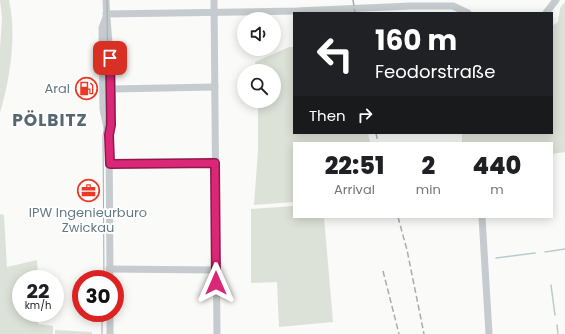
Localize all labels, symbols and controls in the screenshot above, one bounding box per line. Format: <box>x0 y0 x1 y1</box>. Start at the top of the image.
map controls <box>237 12 281 108</box>
button: sound <box>237 12 281 56</box>
text: 160 m <box>375 21 457 60</box>
icon: left <box>309 28 361 80</box>
pin <box>93 41 127 75</box>
icon: arrive <box>99 47 121 69</box>
text: Feodorstraße <box>375 59 495 84</box>
button: search <box>237 64 281 108</box>
fuel station icon: Aral <box>73 75 99 101</box>
place label: Aral <box>44 79 70 98</box>
icon: right <box>354 104 376 126</box>
text: Then <box>309 105 346 126</box>
district label: PÖLBITZ <box>12 108 88 132</box>
text: 22:51 <box>325 149 384 182</box>
text: 2 <box>421 149 435 182</box>
text: 440 <box>472 149 521 182</box>
office icon: IPW Ingenieurburo Zwickau <box>75 177 101 203</box>
text: Arrival <box>334 180 375 199</box>
text: min <box>416 180 441 199</box>
text: m <box>490 180 504 199</box>
place label: IPW Ingenieurburo Zwickau <box>29 203 147 237</box>
position arrow <box>195 262 237 304</box>
speed limit sign: 30 <box>72 270 124 322</box>
text: 22 <box>27 277 49 305</box>
text: km/h <box>25 298 51 313</box>

